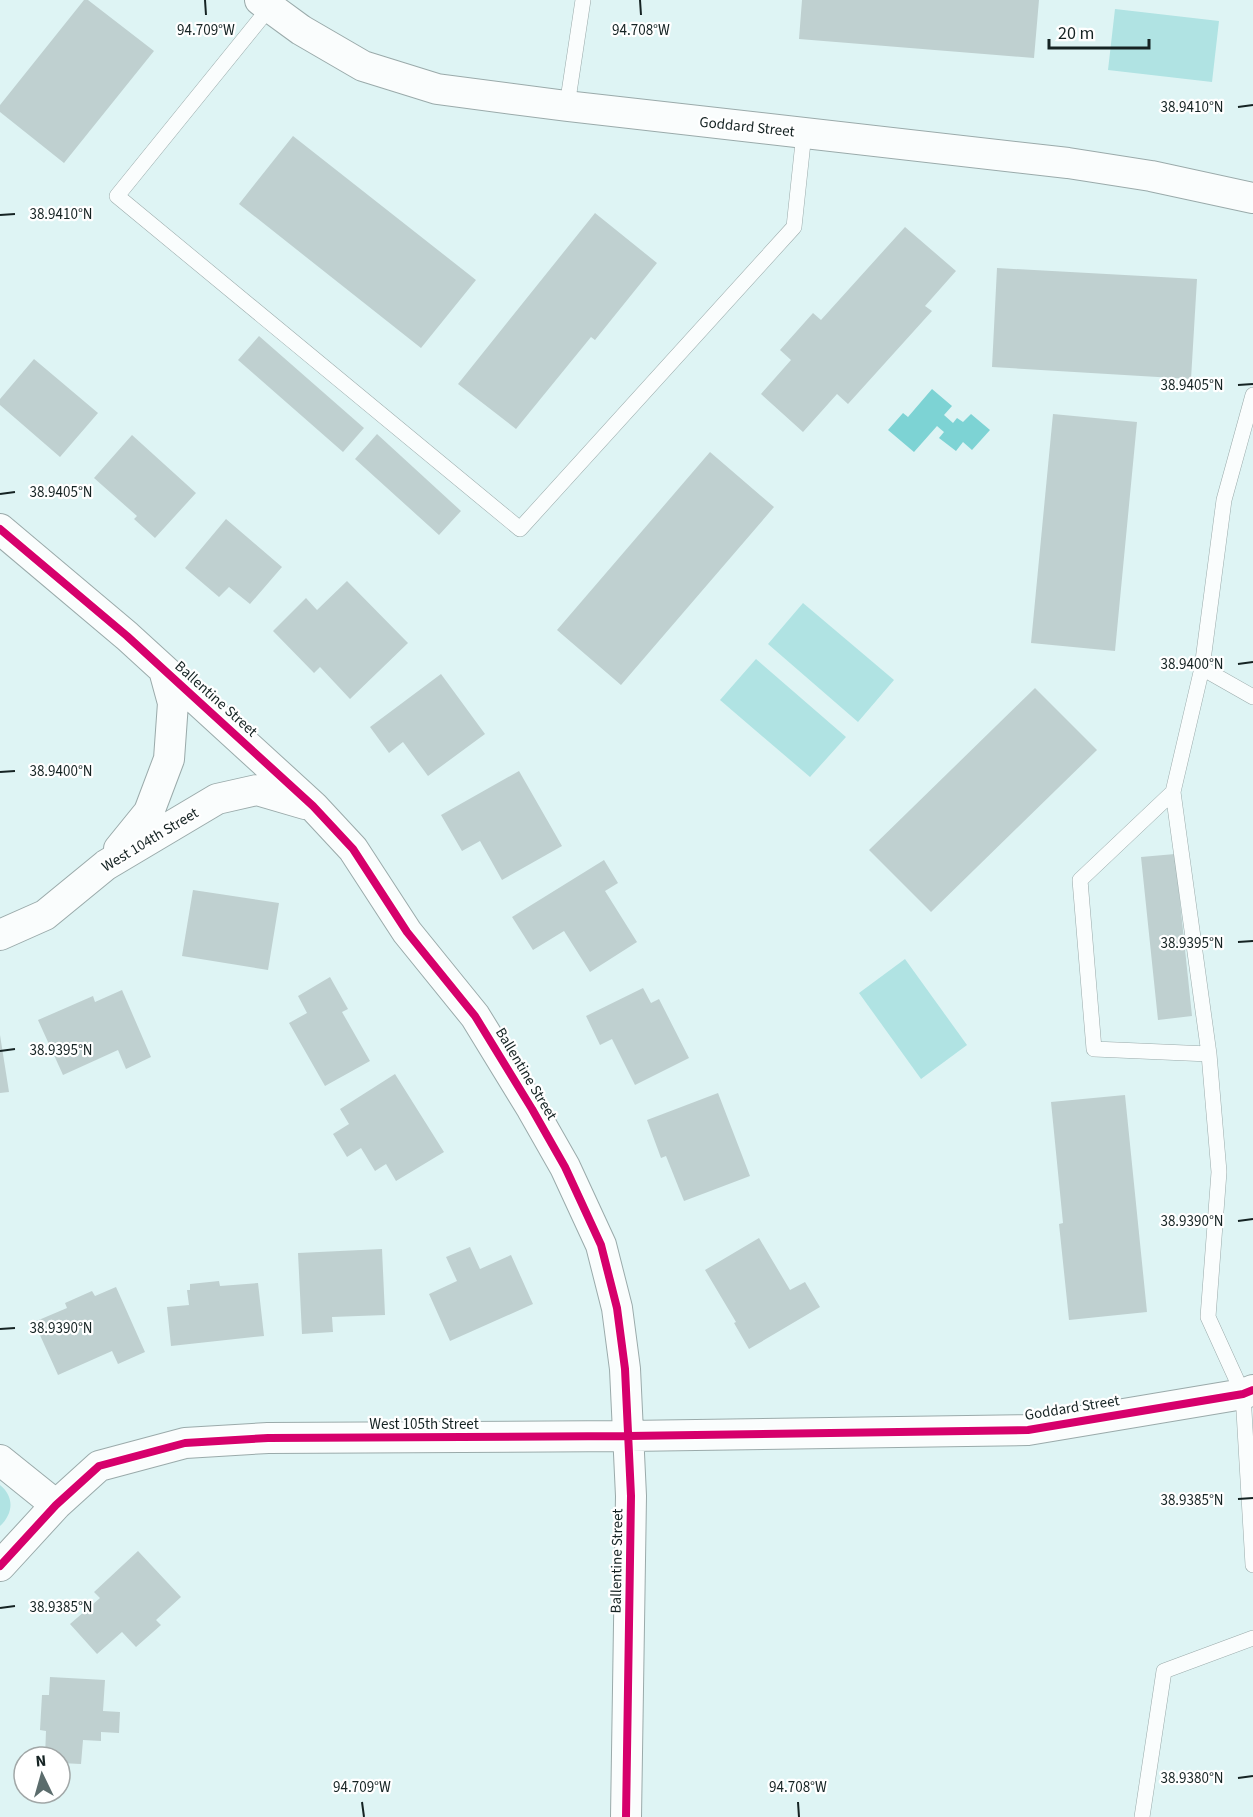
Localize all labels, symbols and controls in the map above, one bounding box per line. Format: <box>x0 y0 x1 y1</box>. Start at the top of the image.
scale bar <box>1049 12 1150 50</box>
text: 94.709°W <box>177 20 235 41</box>
text: 94.708°W <box>612 20 670 41</box>
text: 20 m <box>1058 21 1094 46</box>
text: 38.9410°N <box>1160 97 1224 118</box>
street label: Goddard Street <box>698 112 796 142</box>
text: 38.9410°N <box>29 204 93 225</box>
text: 38.9405°N <box>1160 375 1224 396</box>
text: 38.9405°N <box>29 482 93 503</box>
text: 38.9400°N <box>1160 654 1224 675</box>
street label: Ballentine Street <box>170 656 262 742</box>
text: 38.9400°N <box>29 761 93 782</box>
street label: West 104th Street <box>98 803 202 877</box>
text: 38.9395°N <box>1160 933 1224 954</box>
street label: Ballentine Street <box>490 1024 562 1124</box>
text: 38.9395°N <box>29 1040 93 1061</box>
text: 38.9390°N <box>1160 1211 1224 1232</box>
text: 38.9390°N <box>29 1318 93 1339</box>
street label: Goddard Street <box>1023 1390 1121 1426</box>
street label: West 105th Street <box>369 1414 479 1435</box>
text: 38.9385°N <box>1160 1490 1224 1511</box>
street label: Ballentine Street <box>606 1508 628 1614</box>
text: 38.9385°N <box>29 1597 93 1618</box>
north arrow <box>12 1745 72 1805</box>
text: N <box>35 1750 47 1772</box>
text: 38.9380°N <box>1160 1768 1224 1789</box>
text: 94.709°W <box>333 1777 391 1798</box>
text: 94.708°W <box>769 1777 827 1798</box>

